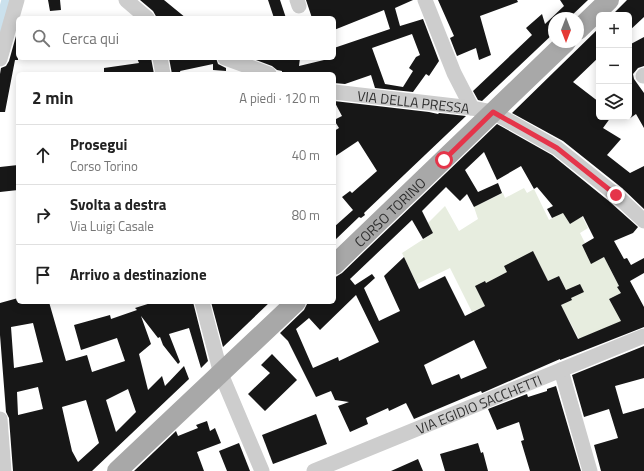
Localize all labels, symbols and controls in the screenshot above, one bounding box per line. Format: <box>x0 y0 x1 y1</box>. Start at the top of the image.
north arrow <box>548 12 584 48</box>
map controls <box>596 12 632 120</box>
button: + <box>596 12 632 48</box>
search box <box>16 16 336 60</box>
icon: search <box>30 27 52 49</box>
text: Cerca qui <box>62 27 119 50</box>
button: − <box>596 48 632 84</box>
street label: VIA DELLA PRESSA <box>356 84 471 118</box>
button: layers <box>596 84 632 120</box>
text: 2 min <box>32 85 73 111</box>
text: A piedi · 120 m <box>239 88 320 108</box>
text: Prosegui <box>70 133 127 156</box>
icon: ahead <box>32 144 54 166</box>
text: 40 m <box>292 145 320 165</box>
route start <box>435 151 453 169</box>
text: Corso Torino <box>70 156 138 176</box>
street label: CORSO TORINO <box>349 172 430 251</box>
route end <box>607 186 625 204</box>
text: Svolta a destra <box>70 193 167 216</box>
icon: right <box>32 204 54 226</box>
text: 80 m <box>292 205 320 225</box>
text: Via Luigi Casale <box>70 216 154 236</box>
text: Arrivo a destinazione <box>70 263 207 286</box>
icon: arrive <box>32 264 54 286</box>
street label: VIA EGIDIO SACCHETTI <box>413 369 545 439</box>

